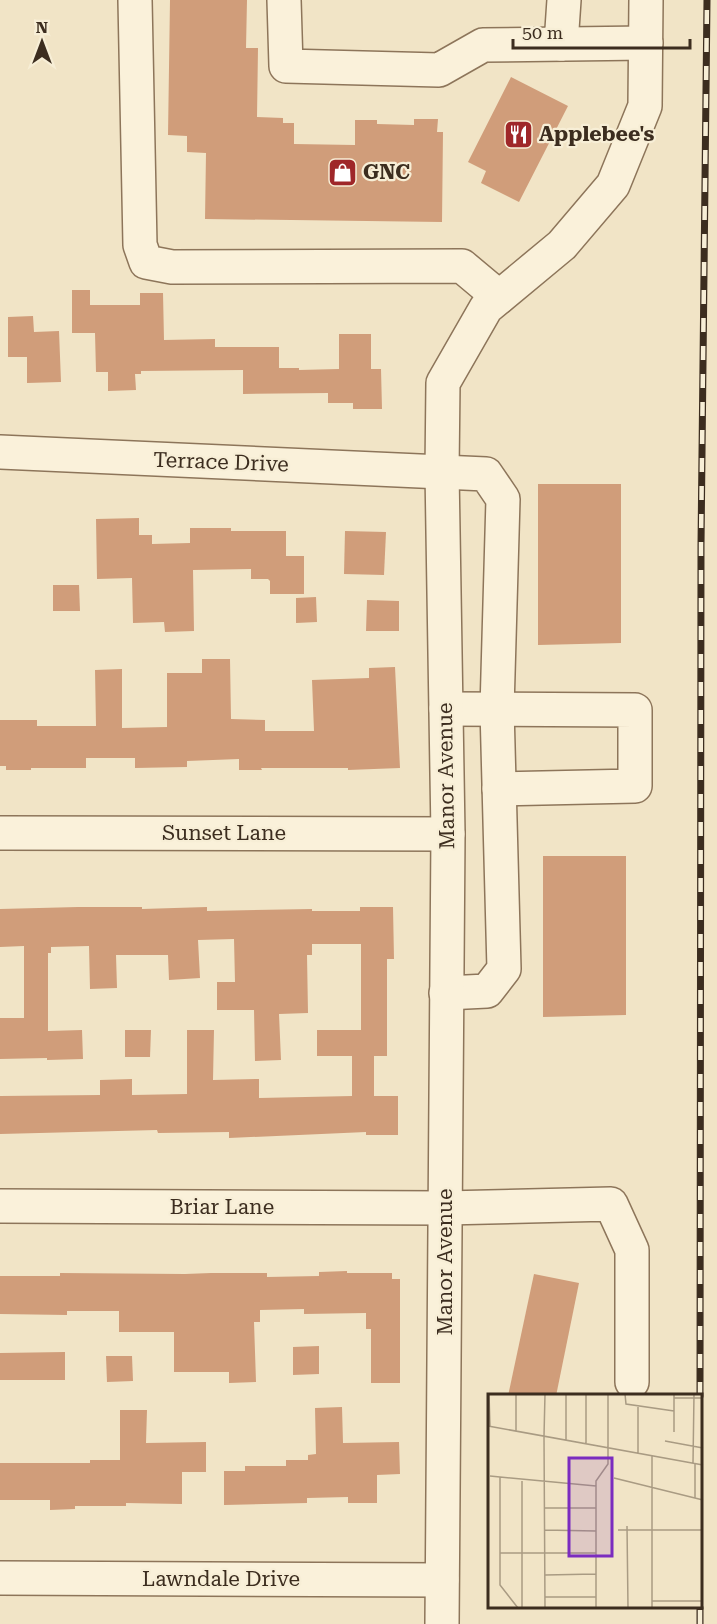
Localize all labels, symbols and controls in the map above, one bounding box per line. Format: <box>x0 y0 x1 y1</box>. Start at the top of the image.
north arrow <box>12 12 72 72</box>
scale bar <box>513 12 690 50</box>
text: N <box>36 18 48 37</box>
text: 50 m <box>522 22 563 43</box>
restaurant icon: Applebee's <box>502 118 534 150</box>
place label: Applebee's <box>539 122 655 146</box>
shop icon: GNC <box>326 156 358 188</box>
place label: GNC <box>363 160 410 184</box>
street label: Terrace Drive <box>153 448 289 476</box>
street label: Manor Avenue <box>433 702 459 850</box>
street label: Sunset Lane <box>162 821 286 845</box>
street label: Manor Avenue <box>433 1189 457 1335</box>
street label: Briar Lane <box>170 1195 274 1219</box>
inset map <box>488 1394 702 1609</box>
street label: Lawndale Drive <box>142 1567 300 1591</box>

